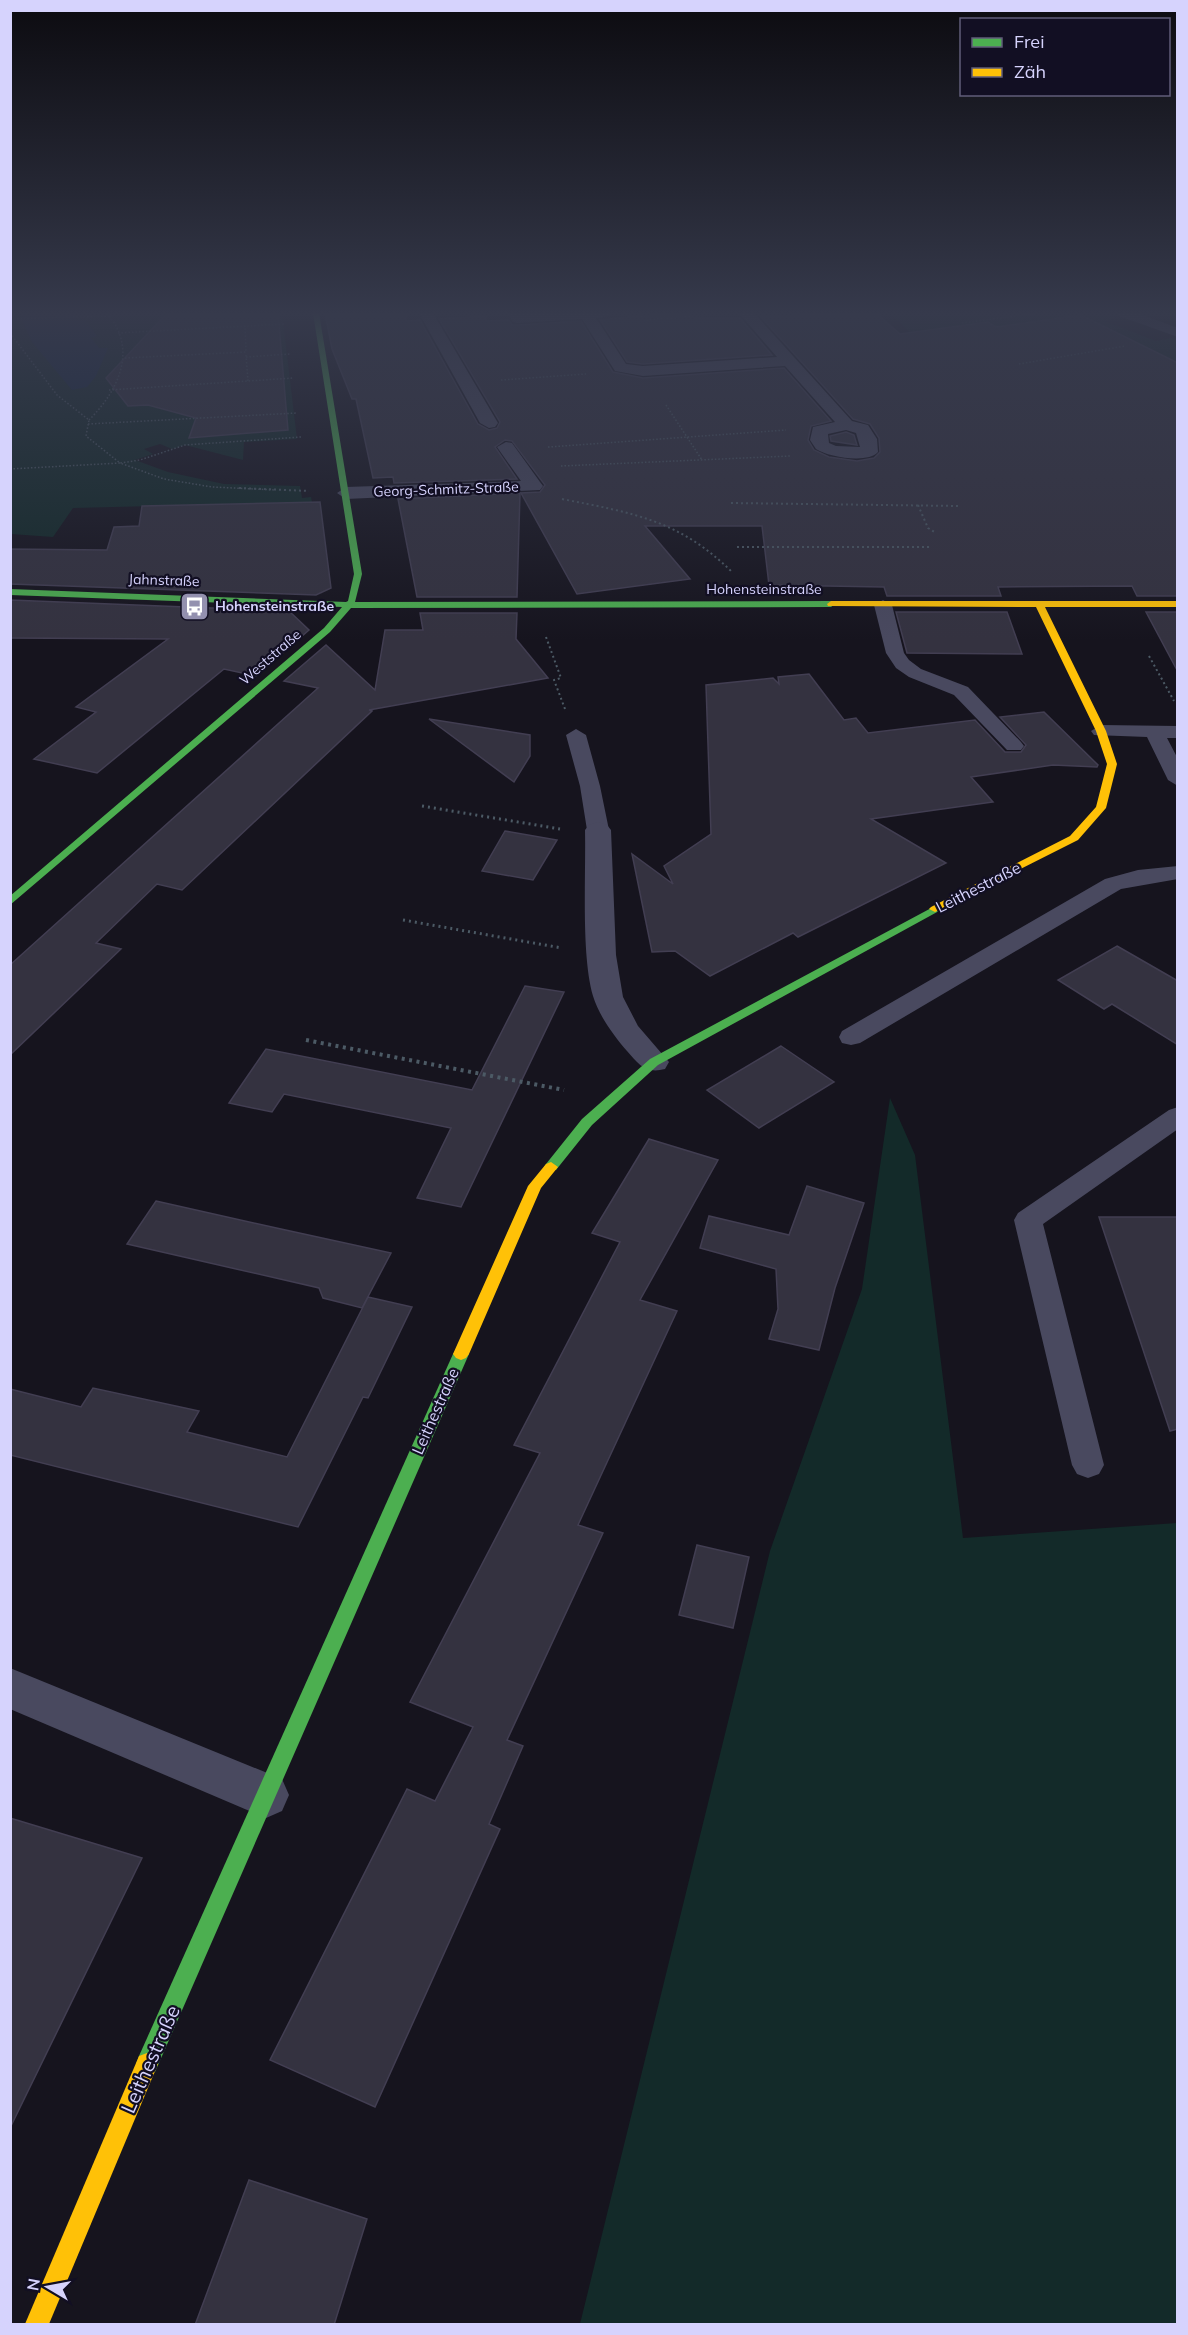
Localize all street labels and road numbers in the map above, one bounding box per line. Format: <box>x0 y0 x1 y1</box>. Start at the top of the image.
street label: Georg-Schmitz-Straße <box>373 477 519 501</box>
street label: Jahnstraße <box>128 570 200 590</box>
street label: Hohensteinstraße <box>706 580 822 598</box>
street label: Weststraße <box>235 625 305 689</box>
street label: Leithestraße <box>932 857 1024 917</box>
street label: Leithestraße <box>407 1365 463 1457</box>
street label: Leithestraße <box>115 2001 185 2117</box>

